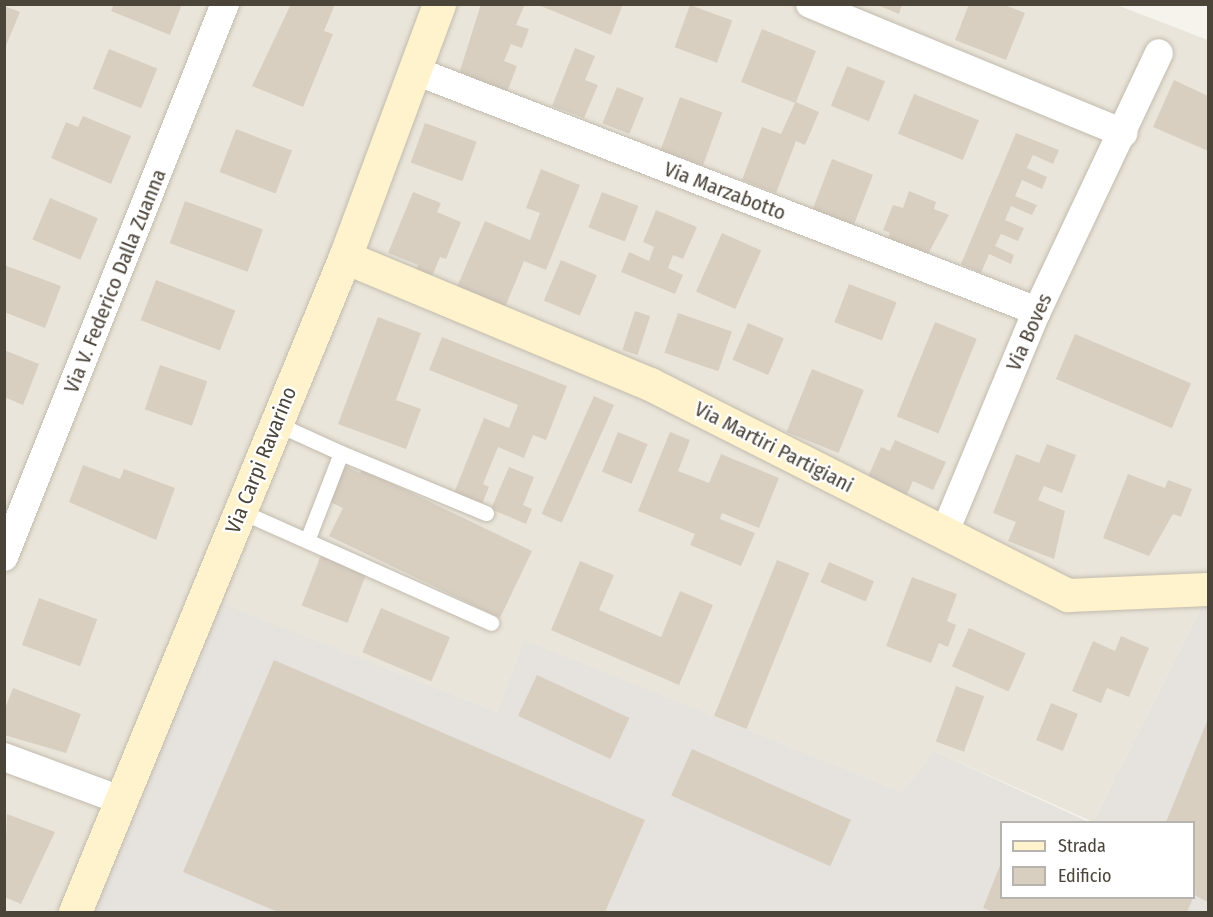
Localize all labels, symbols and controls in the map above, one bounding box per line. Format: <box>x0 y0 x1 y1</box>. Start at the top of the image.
street label: Via Marzabotto <box>660 156 790 226</box>
street label: Via V. Federico Dalla Zuanna <box>58 165 172 397</box>
street label: Via Boves <box>1001 289 1057 375</box>
street label: Via Carpi Ravarino <box>220 383 302 537</box>
street label: Via Martiri Partigiani <box>690 396 858 498</box>
legend <box>1000 821 1195 899</box>
text: Strada <box>1058 835 1106 857</box>
text: Edificio <box>1058 865 1111 887</box>

